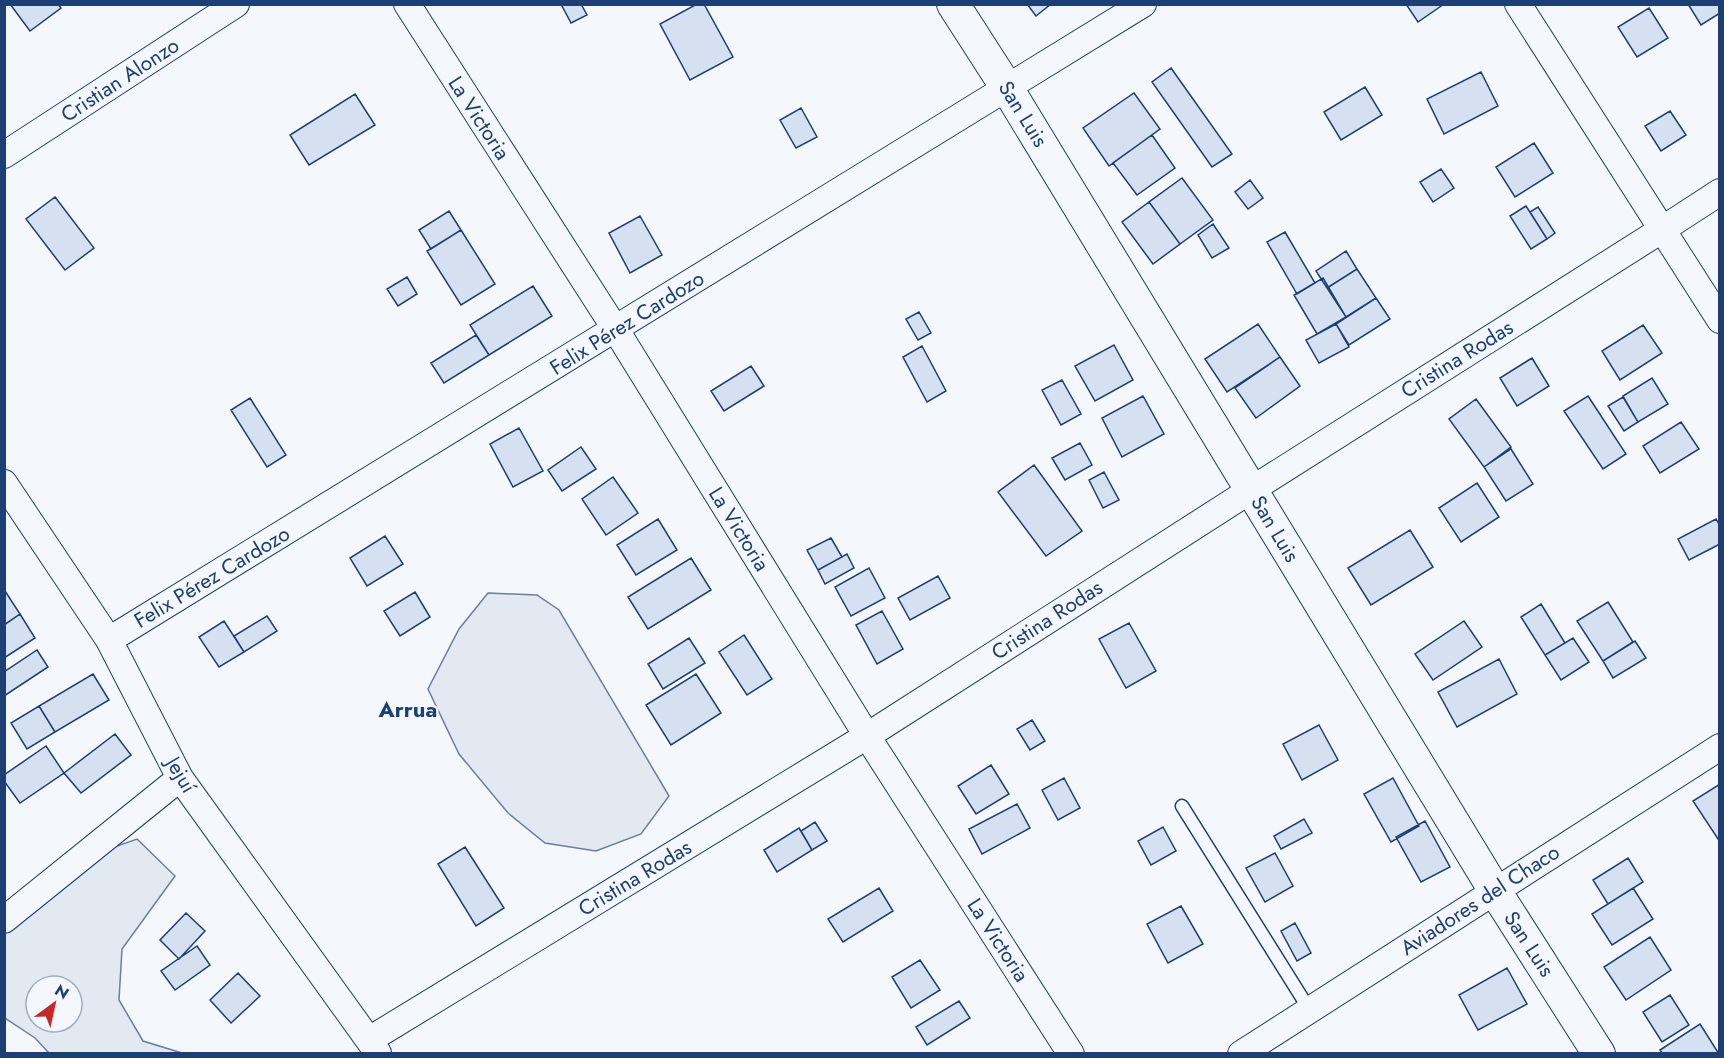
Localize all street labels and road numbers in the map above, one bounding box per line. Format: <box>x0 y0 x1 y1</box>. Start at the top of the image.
street label: Cristian Alonzo <box>55 31 185 129</box>
street label: La Victoria <box>441 70 517 166</box>
street label: San Luis <box>991 75 1055 153</box>
street label: Felix Pérez Cardozo <box>544 263 710 383</box>
street label: Cristina Rodas <box>1395 313 1519 405</box>
street label: La Victoria <box>701 481 777 577</box>
street label: San Luis <box>1243 490 1307 568</box>
street label: Felix Pérez Cardozo <box>129 519 295 635</box>
street label: Cristina Rodas <box>985 573 1109 667</box>
street label: Jejuí <box>157 749 204 800</box>
street label: Cristina Rodas <box>573 832 697 924</box>
street label: Aviadores del Chaco <box>1394 837 1566 963</box>
street label: La Victoria <box>960 892 1036 988</box>
street label: San Luis <box>1497 905 1561 983</box>

